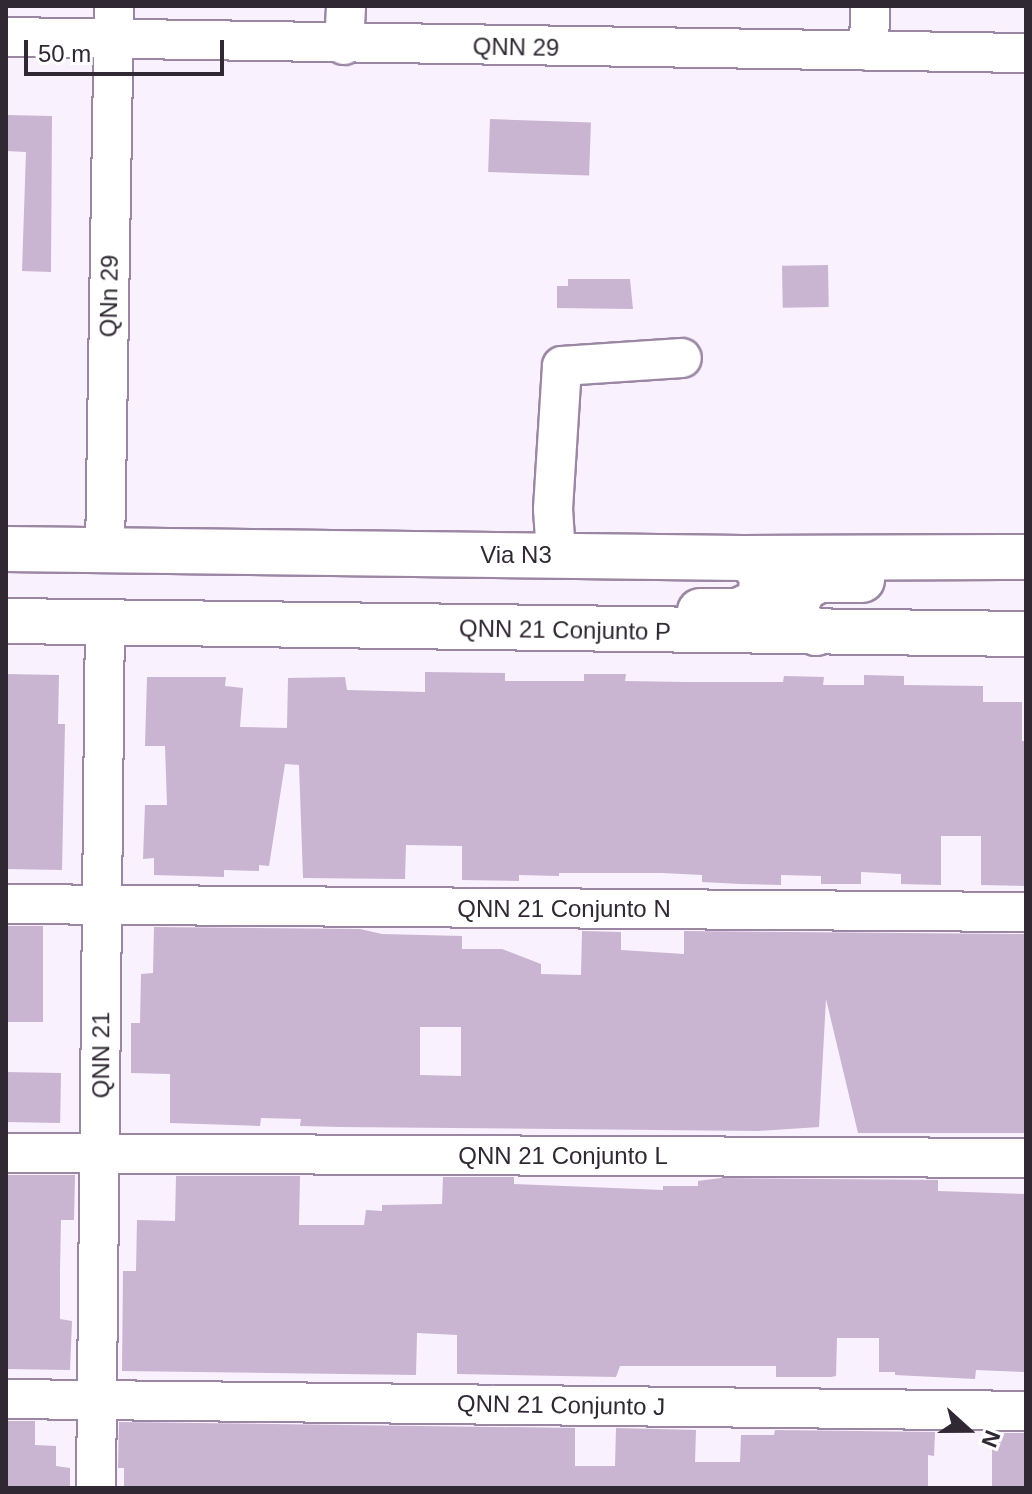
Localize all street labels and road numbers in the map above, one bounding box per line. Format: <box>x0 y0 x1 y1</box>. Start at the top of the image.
street label: QNN 29 <box>472 32 560 62</box>
street label: QNn 29 <box>94 254 124 338</box>
street label: Via N3 <box>480 541 552 569</box>
street label: QNN 21 Conjunto P <box>459 614 671 646</box>
street label: QNN 21 Conjunto N <box>457 895 671 923</box>
street label: QNN 21 <box>87 1012 115 1098</box>
street label: QNN 21 Conjunto L <box>458 1142 668 1170</box>
street label: QNN 21 Conjunto J <box>457 1389 665 1421</box>

